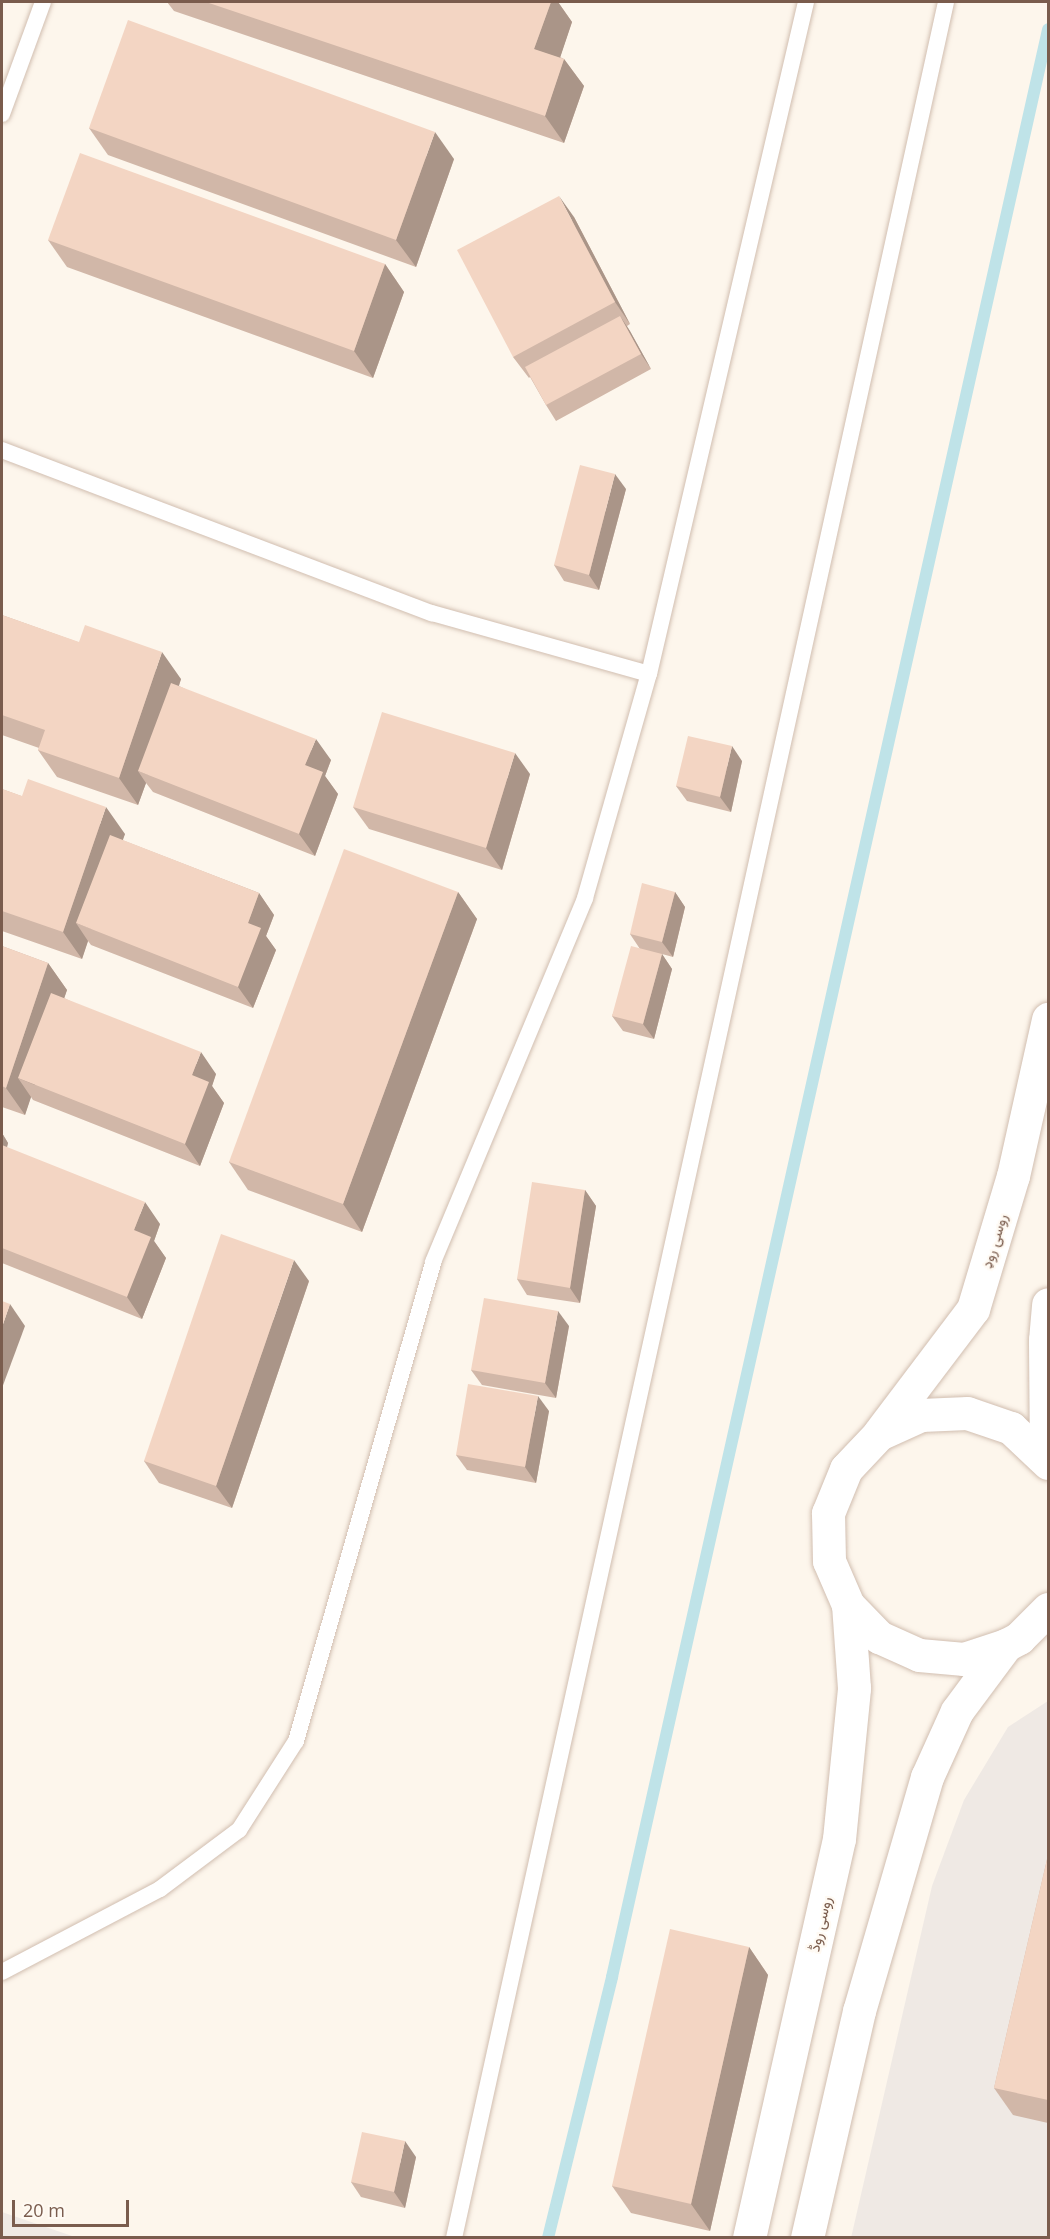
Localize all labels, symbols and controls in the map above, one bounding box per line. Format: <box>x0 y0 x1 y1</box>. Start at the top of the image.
street label: روسی روډ <box>977 1212 1011 1270</box>
street label: روسی روڈ <box>805 1895 835 1953</box>
scale bar <box>15 2188 132 2226</box>
text: 20 m <box>23 2198 65 2222</box>

